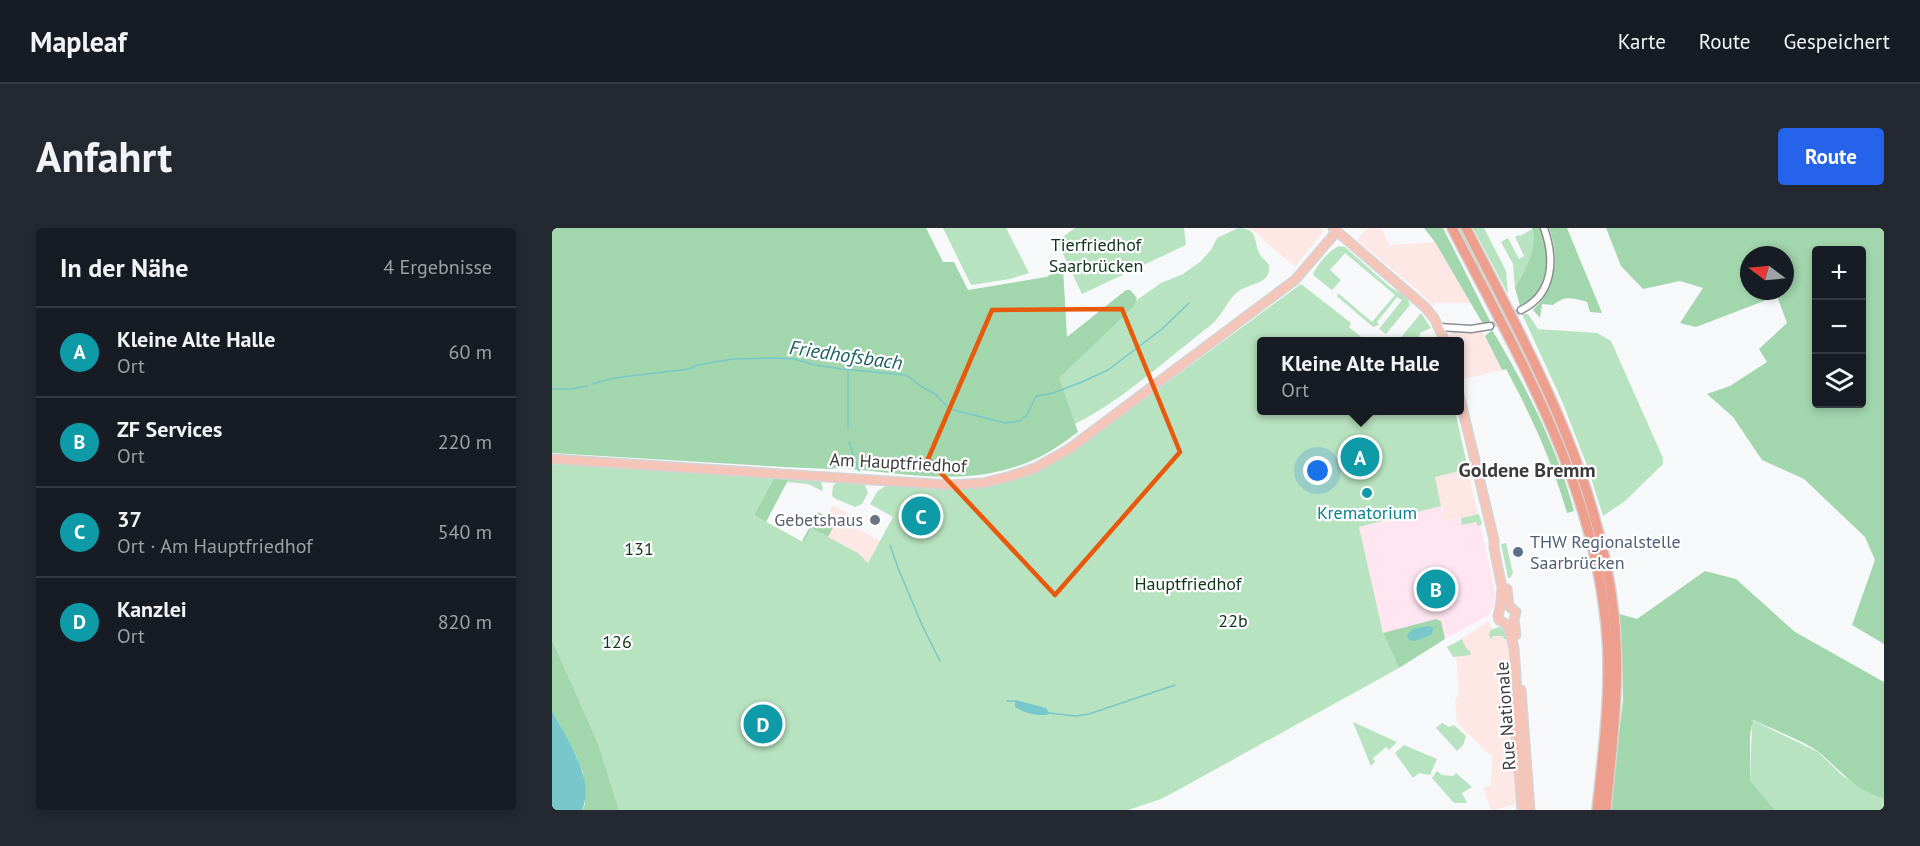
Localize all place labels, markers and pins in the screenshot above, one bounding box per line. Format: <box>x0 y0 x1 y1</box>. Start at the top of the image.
pin: A <box>1340 434 1380 480</box>
marker: Krematorium <box>1360 486 1374 500</box>
pin: C <box>902 494 940 538</box>
place label: Krematorium <box>1317 501 1417 524</box>
place label: Gebetshaus <box>774 508 863 531</box>
marker: Gebetshaus <box>868 513 882 527</box>
place label: THW Regionalstelle Saarbrücken <box>1530 530 1681 574</box>
marker: THW Regionalstelle Saarbrücken <box>1511 545 1525 559</box>
pin: B <box>1416 566 1456 612</box>
pin: D <box>744 702 782 746</box>

